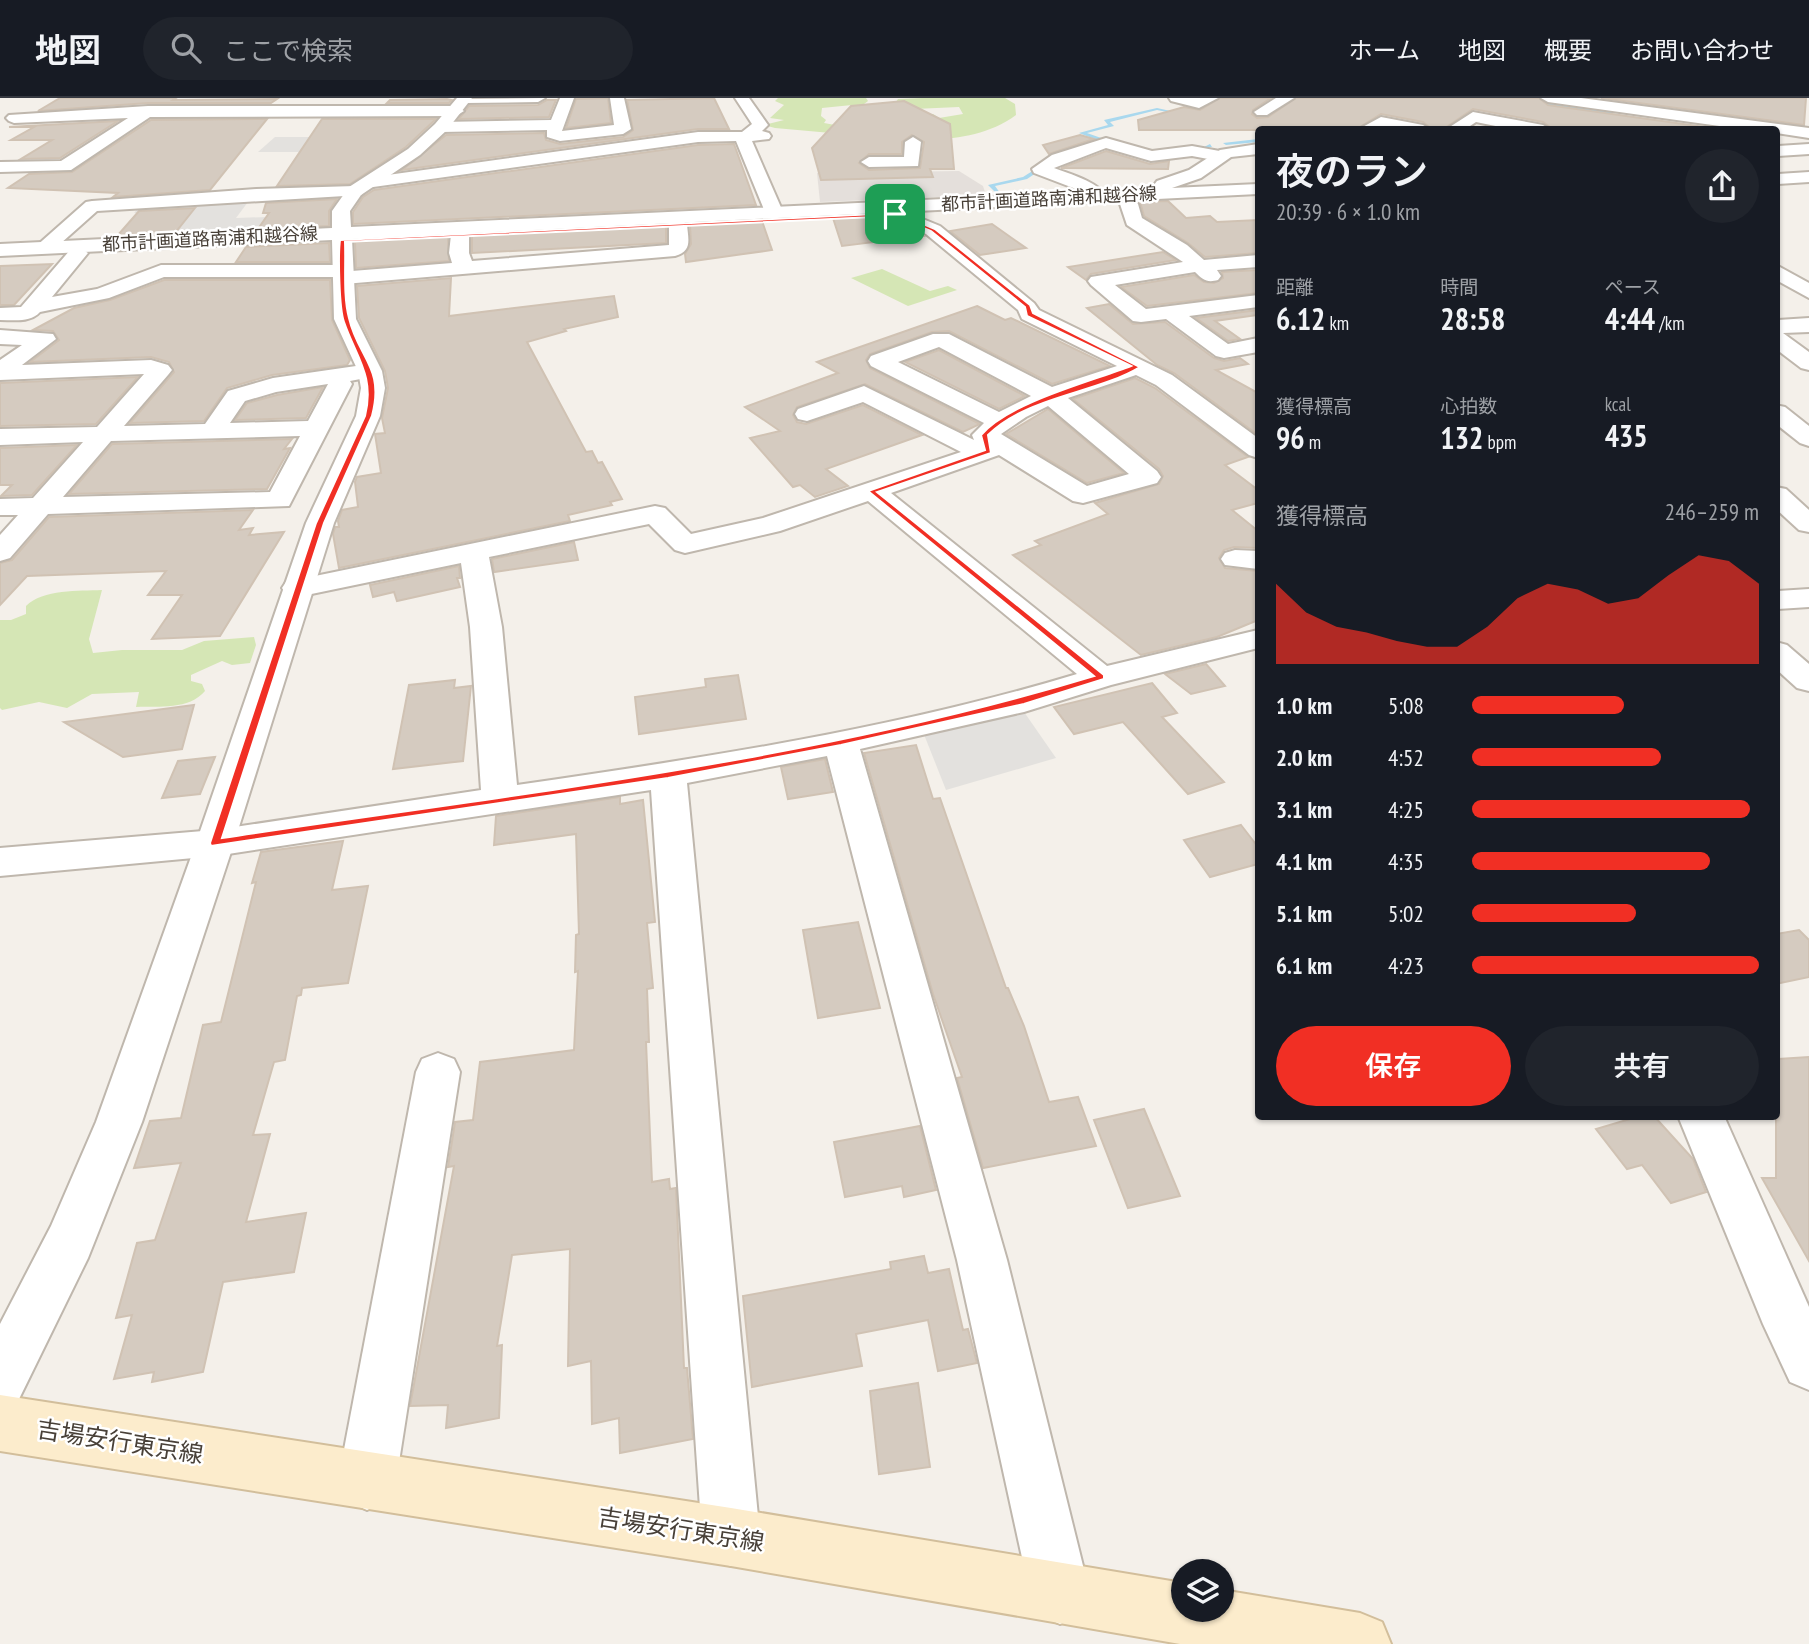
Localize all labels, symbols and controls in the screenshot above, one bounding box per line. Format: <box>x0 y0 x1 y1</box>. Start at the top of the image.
search box <box>143 17 633 80</box>
text: 地図 <box>35 28 101 71</box>
icon: search <box>167 29 205 67</box>
text: ここで検索 <box>223 34 353 67</box>
text: ホーム <box>1349 35 1420 66</box>
text: 地図 <box>1458 35 1506 66</box>
text: 概要 <box>1544 35 1592 66</box>
text: お問い合わせ <box>1630 35 1774 66</box>
text: 夜のラン <box>1276 146 1428 195</box>
button: share <box>1685 149 1759 223</box>
street label: 都市計画道路南浦和越谷線 <box>941 181 1157 216</box>
pin <box>865 184 925 244</box>
icon: arrive <box>876 195 914 233</box>
text: 20:39 · 6 × 1.0 km <box>1276 197 1420 226</box>
street label: 都市計画道路南浦和越谷線 <box>102 221 318 256</box>
text: 距離 <box>1276 275 1314 299</box>
text: 時間 <box>1440 275 1478 299</box>
text: ペース <box>1605 275 1661 299</box>
text: 6.12 <box>1276 299 1325 338</box>
text: 28:58 <box>1440 299 1505 338</box>
text: 4:44 <box>1605 299 1655 338</box>
text: km <box>1325 311 1349 335</box>
text: /km <box>1655 311 1685 335</box>
text: kcal <box>1605 392 1631 416</box>
text: 獲得標高 <box>1276 394 1352 418</box>
text: 心拍数 <box>1440 394 1497 418</box>
text: 435 <box>1605 416 1648 455</box>
text: 96 <box>1276 418 1305 457</box>
text: 132 <box>1440 418 1483 457</box>
text: m <box>1305 430 1321 454</box>
text: bpm <box>1483 430 1516 454</box>
text: 246–259 m <box>1665 497 1759 526</box>
text: 獲得標高 <box>1276 501 1368 530</box>
text: 1.0 km <box>1276 691 1332 720</box>
text: 5:08 <box>1388 691 1424 720</box>
text: 2.0 km <box>1276 743 1332 772</box>
text: 4:52 <box>1388 743 1424 772</box>
text: 3.1 km <box>1276 795 1332 824</box>
text: 4:25 <box>1388 795 1424 824</box>
text: 4.1 km <box>1276 847 1332 876</box>
text: 4:35 <box>1388 847 1424 876</box>
text: 5.1 km <box>1276 899 1332 928</box>
text: 5:02 <box>1388 899 1424 928</box>
text: 6.1 km <box>1276 951 1332 980</box>
text: 4:23 <box>1388 951 1424 980</box>
button: 保存 <box>1276 1026 1511 1106</box>
button: 共有 <box>1525 1026 1759 1106</box>
street label: 吉場安行東京線 <box>35 1413 205 1470</box>
street label: 吉場安行東京線 <box>596 1501 766 1558</box>
map controls <box>1171 1559 1234 1622</box>
button: layers <box>1171 1559 1234 1622</box>

